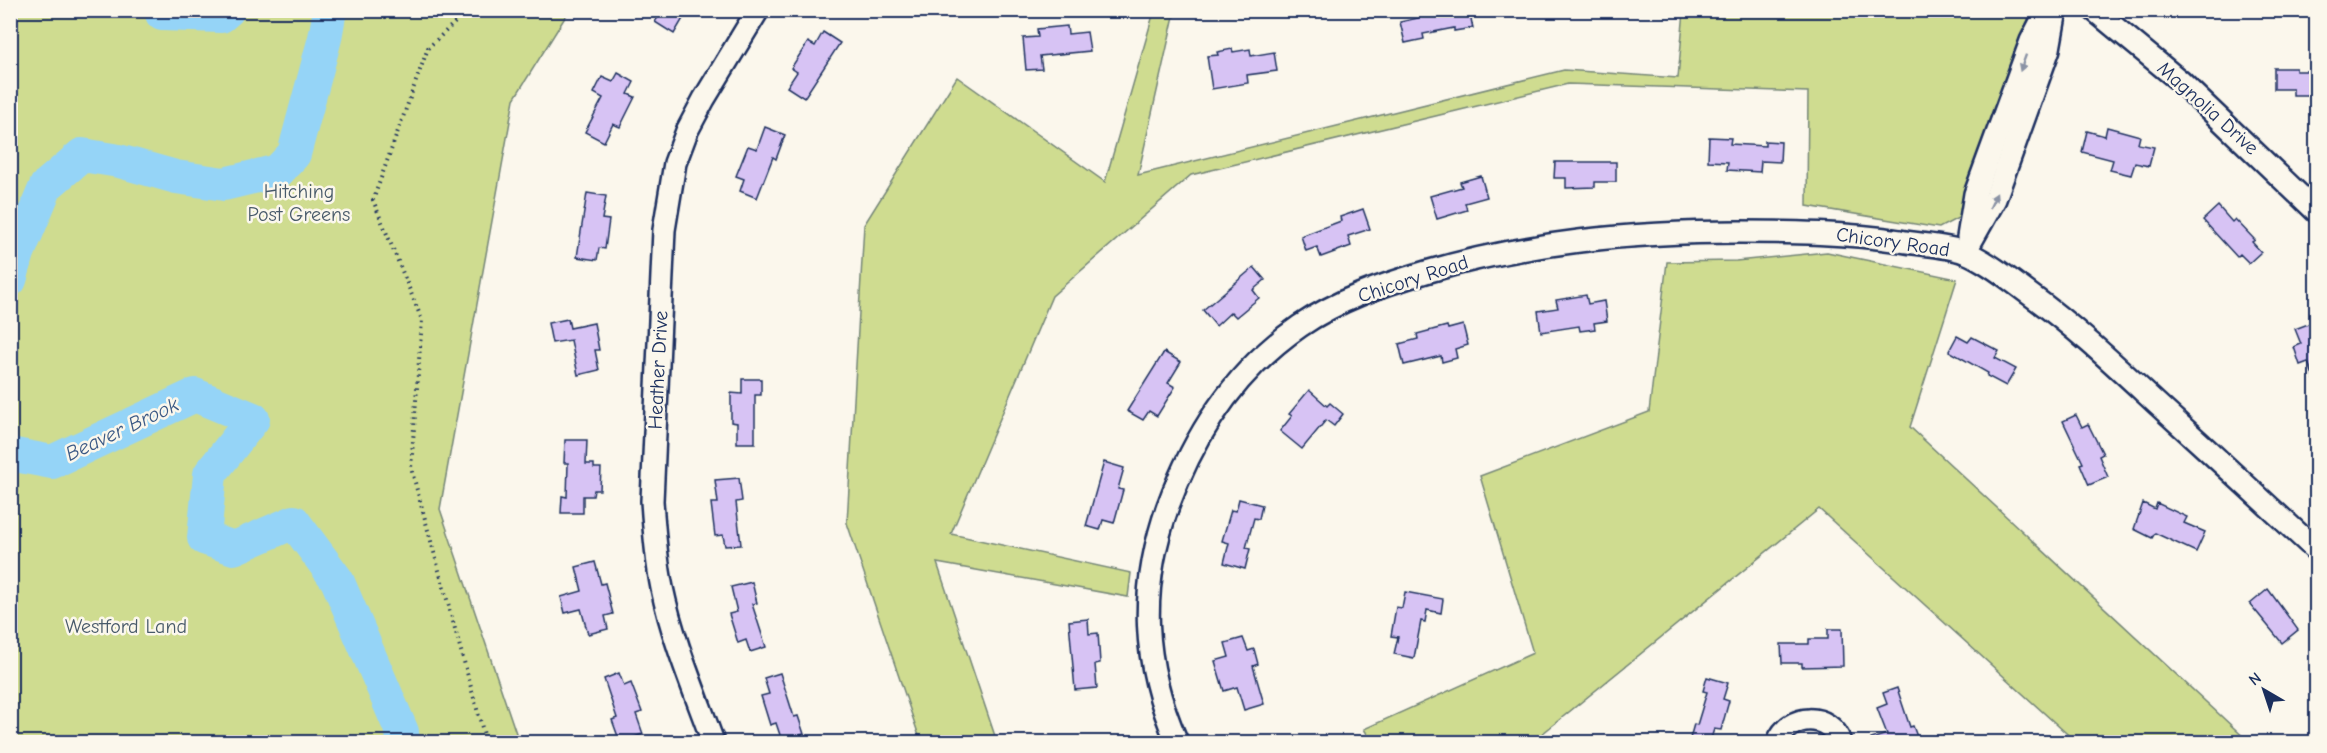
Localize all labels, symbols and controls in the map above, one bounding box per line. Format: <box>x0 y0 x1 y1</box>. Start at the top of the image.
one-way arrow <box>2017 55 2027 73</box>
street label: Magnolia Drive <box>2153 57 2263 159</box>
park label: Hitching Post Greens <box>248 180 350 226</box>
one-way arrow <box>1989 192 1998 209</box>
street label: Chicory Road <box>1835 223 1951 261</box>
street label: Chicory Road <box>1355 250 1471 308</box>
street label: Heather Drive <box>643 310 673 430</box>
water label: Beaver Brook <box>62 392 183 466</box>
park label: Westford Land <box>65 615 187 638</box>
north arrow <box>2234 660 2294 720</box>
text: N <box>2245 669 2265 689</box>

